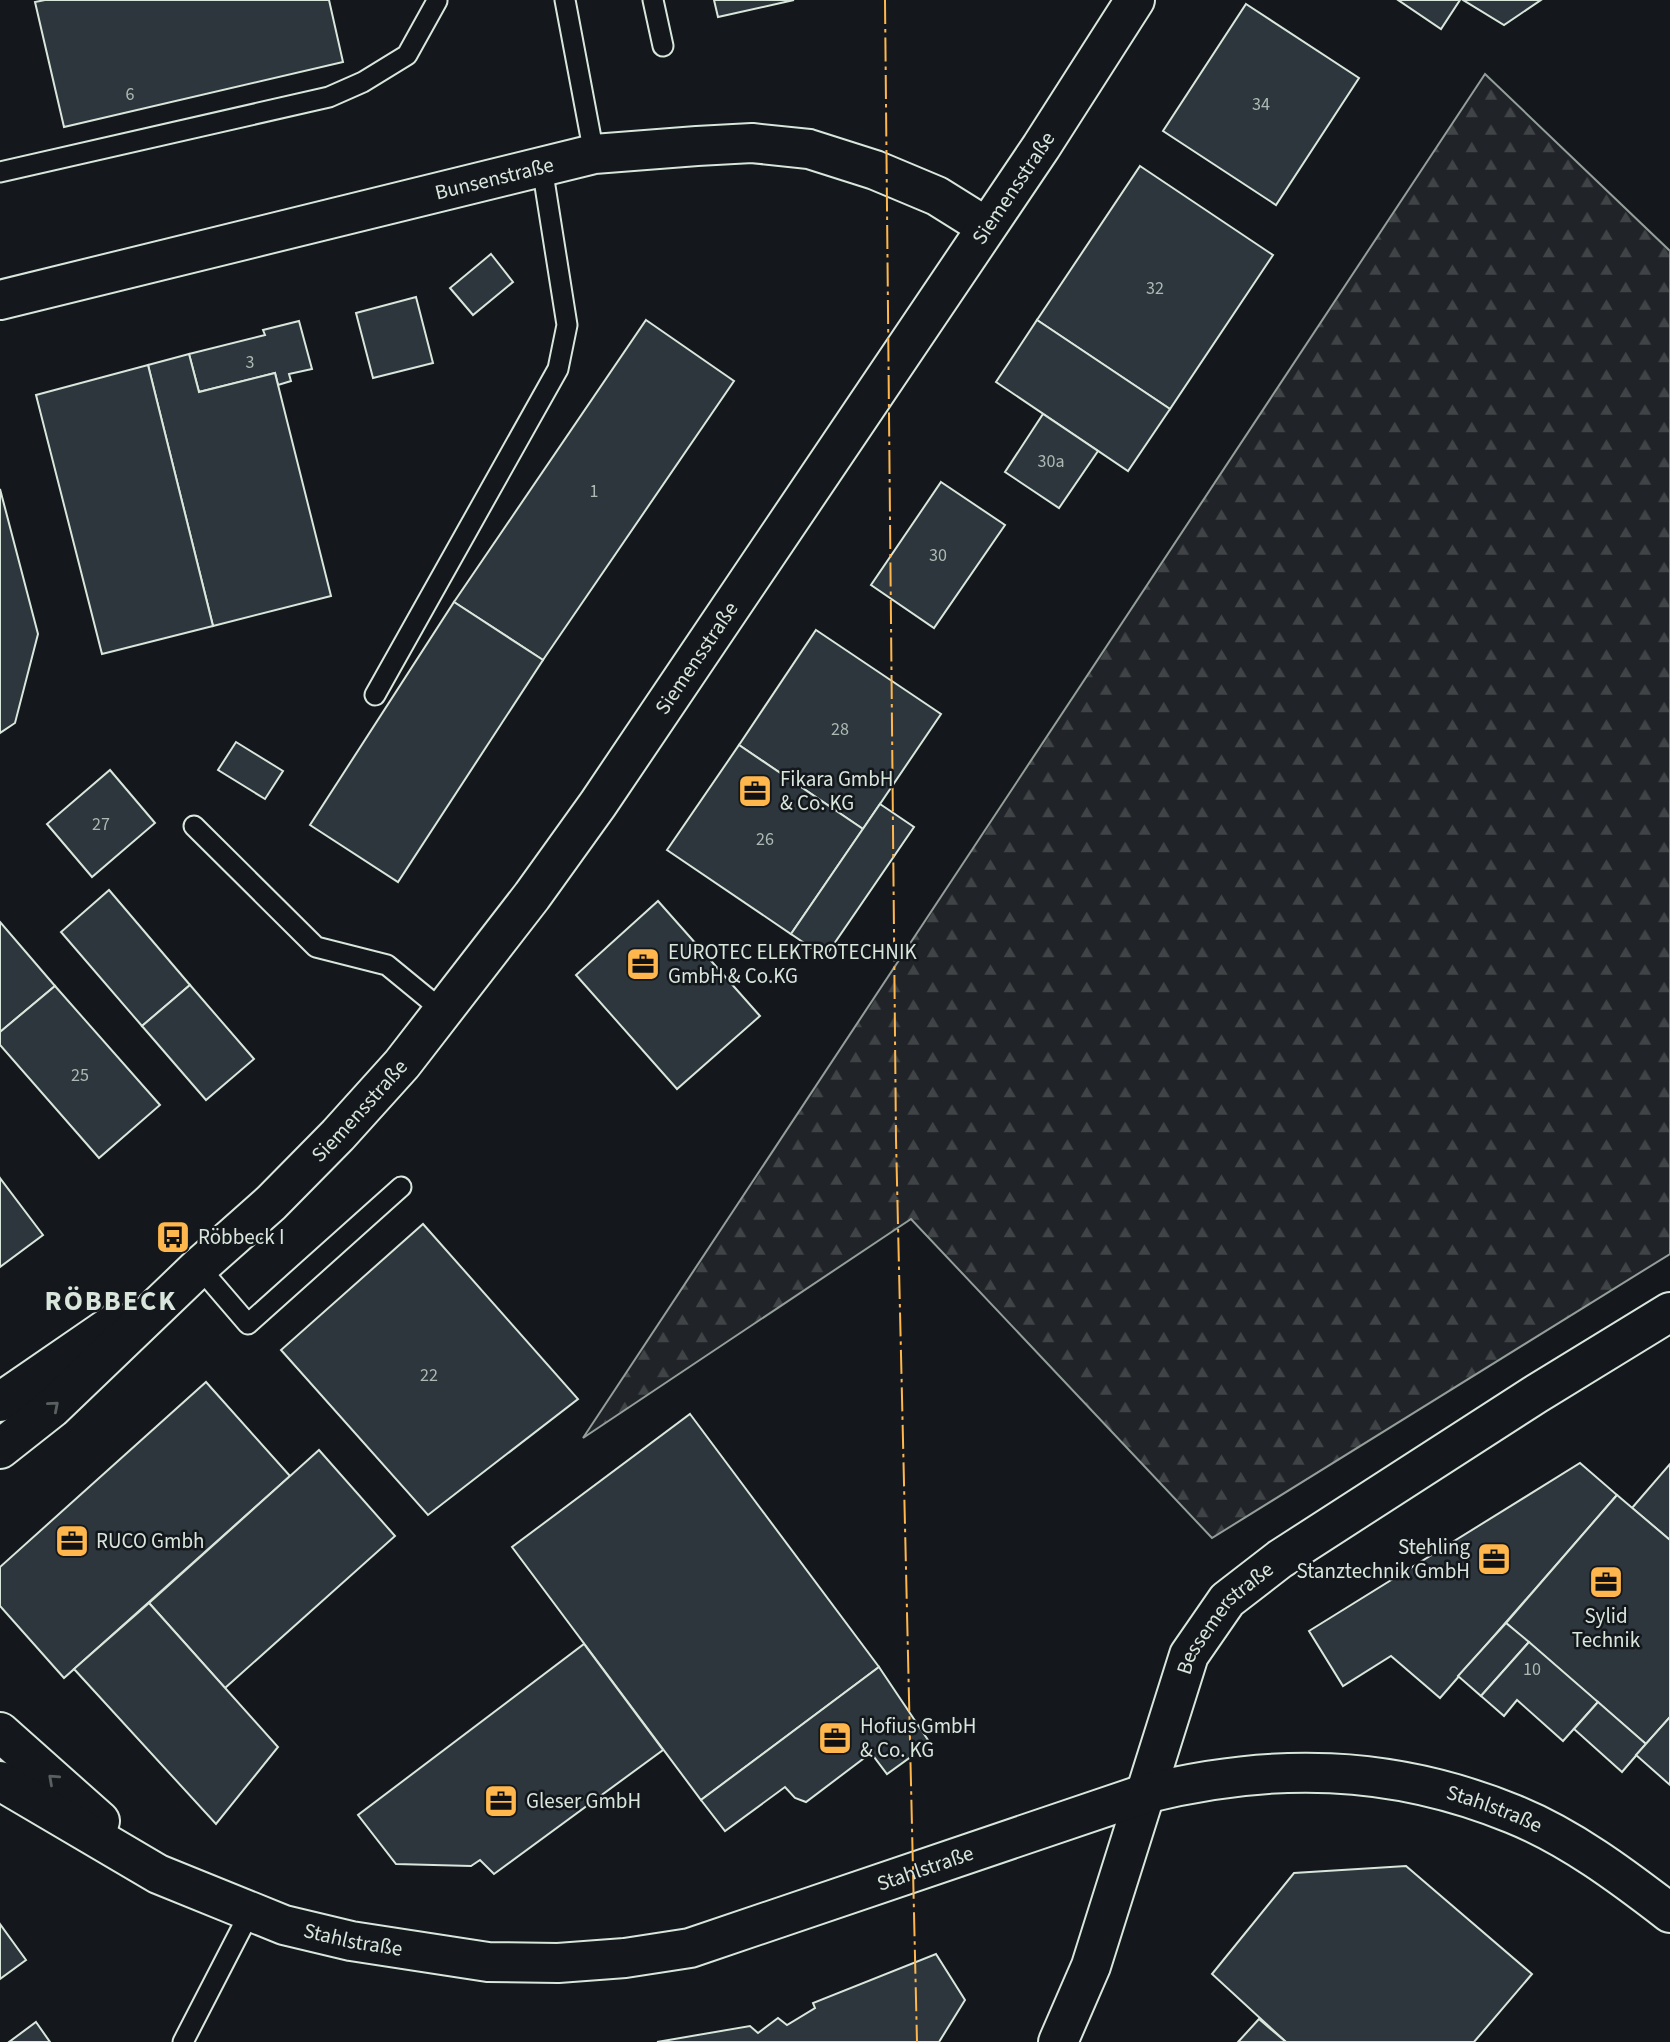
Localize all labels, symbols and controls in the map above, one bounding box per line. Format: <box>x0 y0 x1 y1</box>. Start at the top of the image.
house number: 6 <box>126 82 135 107</box>
house number: 34 <box>1252 92 1270 117</box>
street label: Siemensstraße <box>965 126 1062 250</box>
street label: Bunsenstraße <box>432 149 557 208</box>
house number: 32 <box>1146 276 1164 301</box>
house number: 3 <box>246 350 255 375</box>
house number: 30a <box>1038 449 1064 474</box>
house number: 1 <box>590 479 598 504</box>
house number: 30 <box>929 543 947 568</box>
street label: Siemensstraße <box>648 596 745 720</box>
house number: 28 <box>831 717 849 742</box>
place label: Fikara GmbH & Co. KG <box>780 764 894 818</box>
office icon: Fikara GmbH & Co. KG <box>736 772 774 810</box>
house number: 27 <box>92 812 110 837</box>
house number: 26 <box>756 827 774 852</box>
place label: EUROTEC ELEKTROTECHNIK GmbH & Co.KG <box>668 937 917 991</box>
office icon: EUROTEC ELEKTROTECHNIK GmbH & Co.KG <box>624 945 662 983</box>
street label: Siemensstraße <box>304 1053 414 1169</box>
house number: 25 <box>71 1063 89 1088</box>
bus stop icon: Röbbeck I <box>154 1218 192 1256</box>
place label: Röbbeck I <box>198 1222 284 1252</box>
district label: RÖBBECK <box>44 1281 178 1321</box>
house number: 22 <box>420 1363 438 1388</box>
one-way arrow <box>45 1402 58 1414</box>
office icon: RUCO Gmbh <box>53 1522 91 1560</box>
place label: RUCO Gmbh <box>96 1526 204 1556</box>
place label: Stehling Stanztechnik GmbH <box>1296 1532 1470 1586</box>
office icon: Stehling Stanztechnik GmbH <box>1475 1540 1513 1578</box>
street label: Bessemerstraße <box>1169 1555 1280 1678</box>
office icon: Sylid Technik <box>1587 1563 1625 1601</box>
place label: Sylid Technik <box>1572 1601 1641 1655</box>
house number: 10 <box>1523 1657 1541 1682</box>
place label: Hofius GmbH & Co. KG <box>860 1711 976 1765</box>
office icon: Hofius GmbH & Co. KG <box>816 1719 854 1757</box>
one-way arrow <box>48 1775 61 1788</box>
street label: Stahlstraße <box>1443 1777 1548 1840</box>
office icon: Gleser GmbH <box>482 1782 520 1820</box>
place label: Gleser GmbH <box>526 1786 641 1816</box>
street label: Stahlstraße <box>873 1838 977 1899</box>
street label: Stahlstraße <box>301 1915 405 1964</box>

